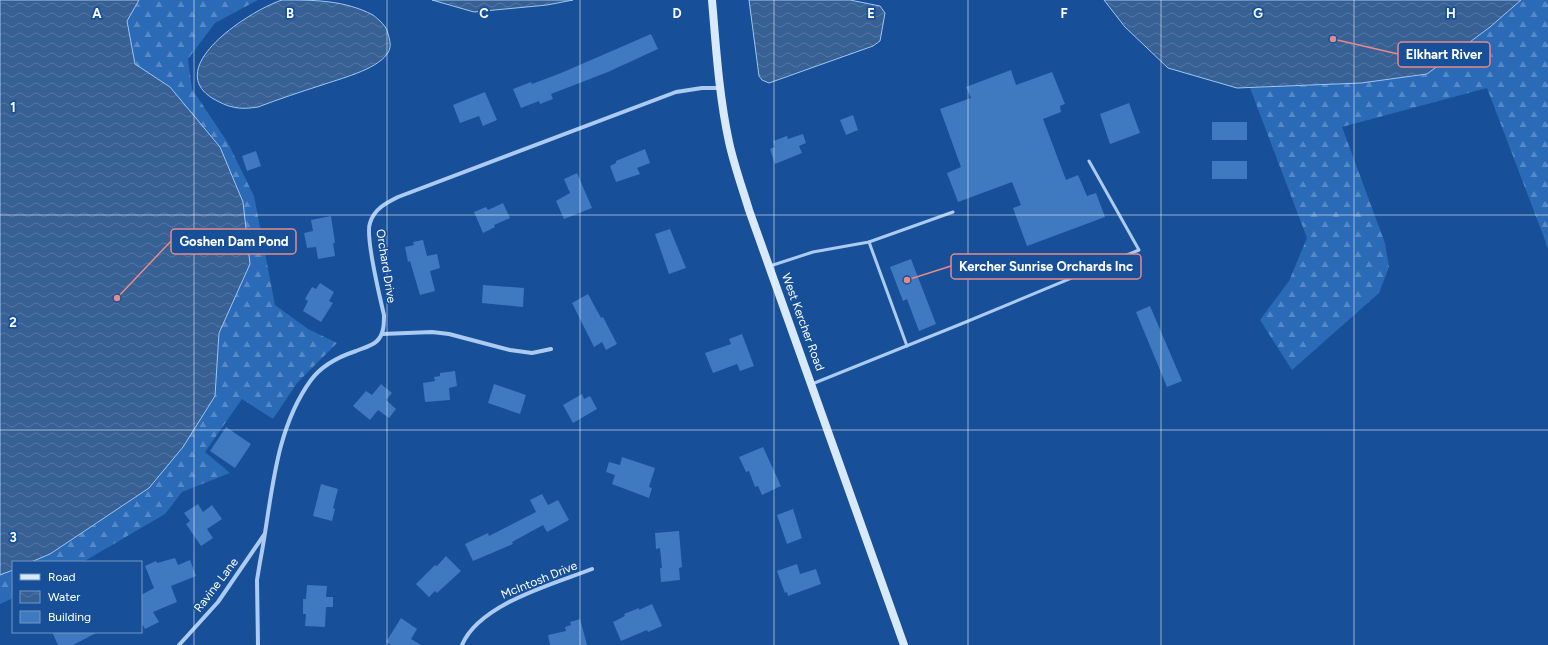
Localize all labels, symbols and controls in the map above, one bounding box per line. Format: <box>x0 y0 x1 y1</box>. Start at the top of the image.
text: A <box>92 6 102 21</box>
text: B <box>286 6 294 21</box>
text: C <box>479 6 489 21</box>
text: D <box>672 6 682 21</box>
text: E <box>867 6 875 21</box>
text: F <box>1060 6 1068 21</box>
text: G <box>1253 6 1263 21</box>
text: H <box>1446 6 1456 21</box>
callout: Elkhart River <box>1398 42 1490 67</box>
text: Elkhart River <box>1406 47 1482 62</box>
text: 1 <box>10 100 16 115</box>
street label: Orchard Drive <box>373 228 399 304</box>
callout: Goshen Dam Pond <box>171 229 296 254</box>
text: Goshen Dam Pond <box>179 234 289 249</box>
callout: Kercher Sunrise Orchards Inc <box>951 254 1141 279</box>
text: Kercher Sunrise Orchards Inc <box>959 259 1133 274</box>
street label: West Kercher Road <box>779 271 827 373</box>
text: 2 <box>9 315 17 330</box>
text: 3 <box>9 530 17 545</box>
street label: Ravine Lane <box>191 555 241 615</box>
street label: McIntosh Drive <box>499 558 580 602</box>
legend <box>12 561 142 633</box>
text: Road <box>48 570 76 584</box>
text: Water <box>48 590 80 604</box>
text: Building <box>48 610 91 624</box>

